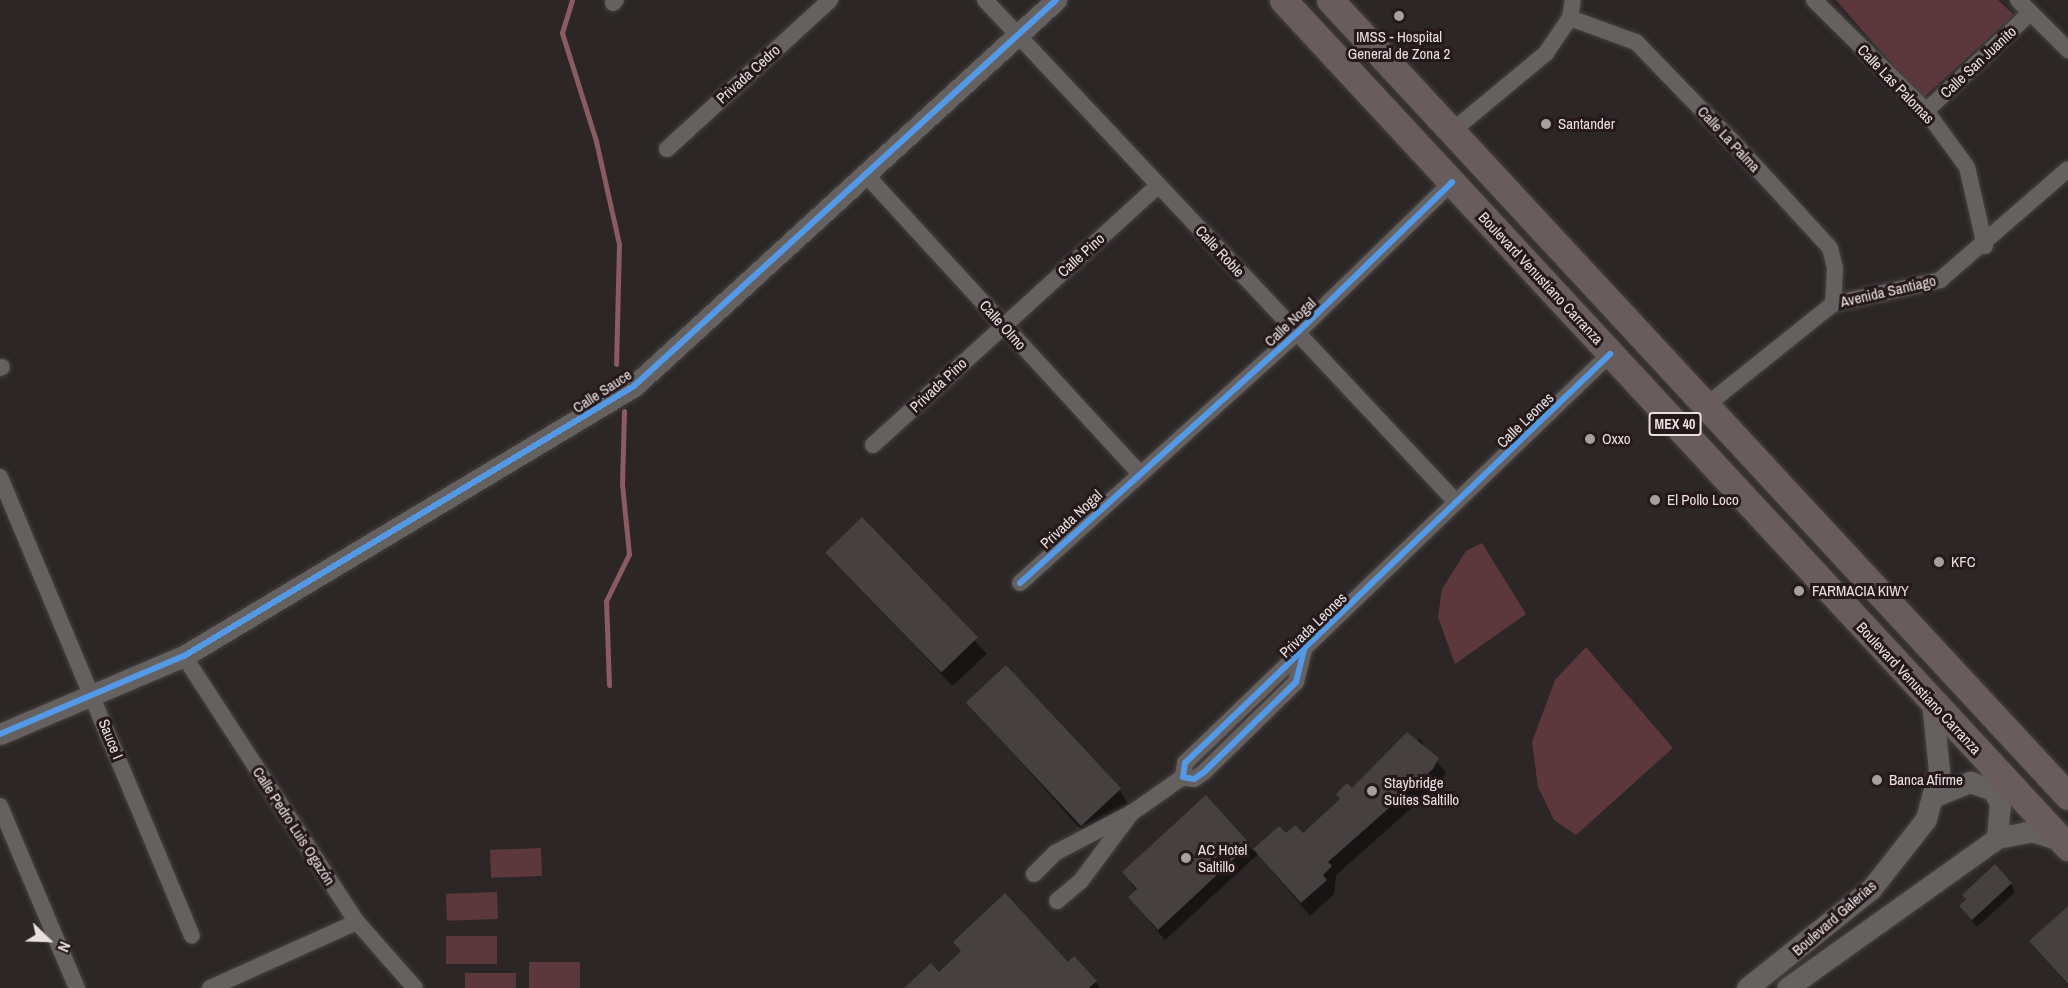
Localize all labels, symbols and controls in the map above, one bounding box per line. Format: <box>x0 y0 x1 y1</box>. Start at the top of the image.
marker: IMSS - Hospital General de Zona 2 <box>1390 7 1408 25</box>
street label: Calle San Juanito <box>1936 22 2020 102</box>
place label: IMSS - Hospital General de Zona 2 <box>1348 27 1450 62</box>
street label: Privada Cedro <box>713 41 783 107</box>
street label: Calle Las Palomas <box>1854 41 1938 127</box>
street label: Calle La Palma <box>1694 102 1764 176</box>
place label: Santander <box>1558 115 1615 133</box>
marker: Santander <box>1539 117 1553 131</box>
street label: Boulevard Venustiano Carranza <box>1475 208 1607 348</box>
street label: Calle Roble <box>1192 222 1248 280</box>
street label: Calle Pino <box>1054 229 1108 281</box>
street label: Avenida Santiago <box>1838 271 1938 311</box>
street label: Calle Nogal <box>1261 294 1319 350</box>
street label: Calle Olmo <box>976 296 1030 354</box>
street label: Privada Pino <box>906 354 970 416</box>
street label: Calle Sauce <box>569 365 635 417</box>
street label: Calle Leones <box>1493 389 1557 451</box>
road number: MEX 40 <box>1648 413 1702 435</box>
place label: Oxxo <box>1602 430 1631 448</box>
marker: Oxxo <box>1583 432 1597 446</box>
street label: Privada Nogal <box>1036 486 1106 552</box>
place label: El Pollo Loco <box>1667 491 1739 509</box>
marker: El Pollo Loco <box>1648 493 1662 507</box>
place label: KFC <box>1951 553 1976 571</box>
marker: KFC <box>1932 555 1946 569</box>
marker: FARMACIA KIWY <box>1790 582 1808 600</box>
place label: FARMACIA KIWY <box>1812 582 1910 600</box>
street label: Privada Leones <box>1276 589 1350 661</box>
street label: Boulevard Venustiano Carranza <box>1853 618 1985 758</box>
street label: Sauce I <box>95 716 127 762</box>
street label: Calle Pedro Luis Ogazón <box>249 763 339 889</box>
place label: Banca Afirme <box>1889 771 1964 789</box>
place label: Staybridge Suites Saltillo <box>1384 773 1459 808</box>
marker: Banca Afirme <box>1870 773 1884 787</box>
marker: Staybridge Suites Saltillo <box>1365 784 1379 798</box>
place label: AC Hotel Saltillo <box>1198 840 1247 875</box>
marker: AC Hotel Saltillo <box>1179 851 1193 865</box>
street label: Boulevard Galerías <box>1788 877 1880 959</box>
north arrow <box>18 910 78 970</box>
text: N <box>53 938 77 956</box>

